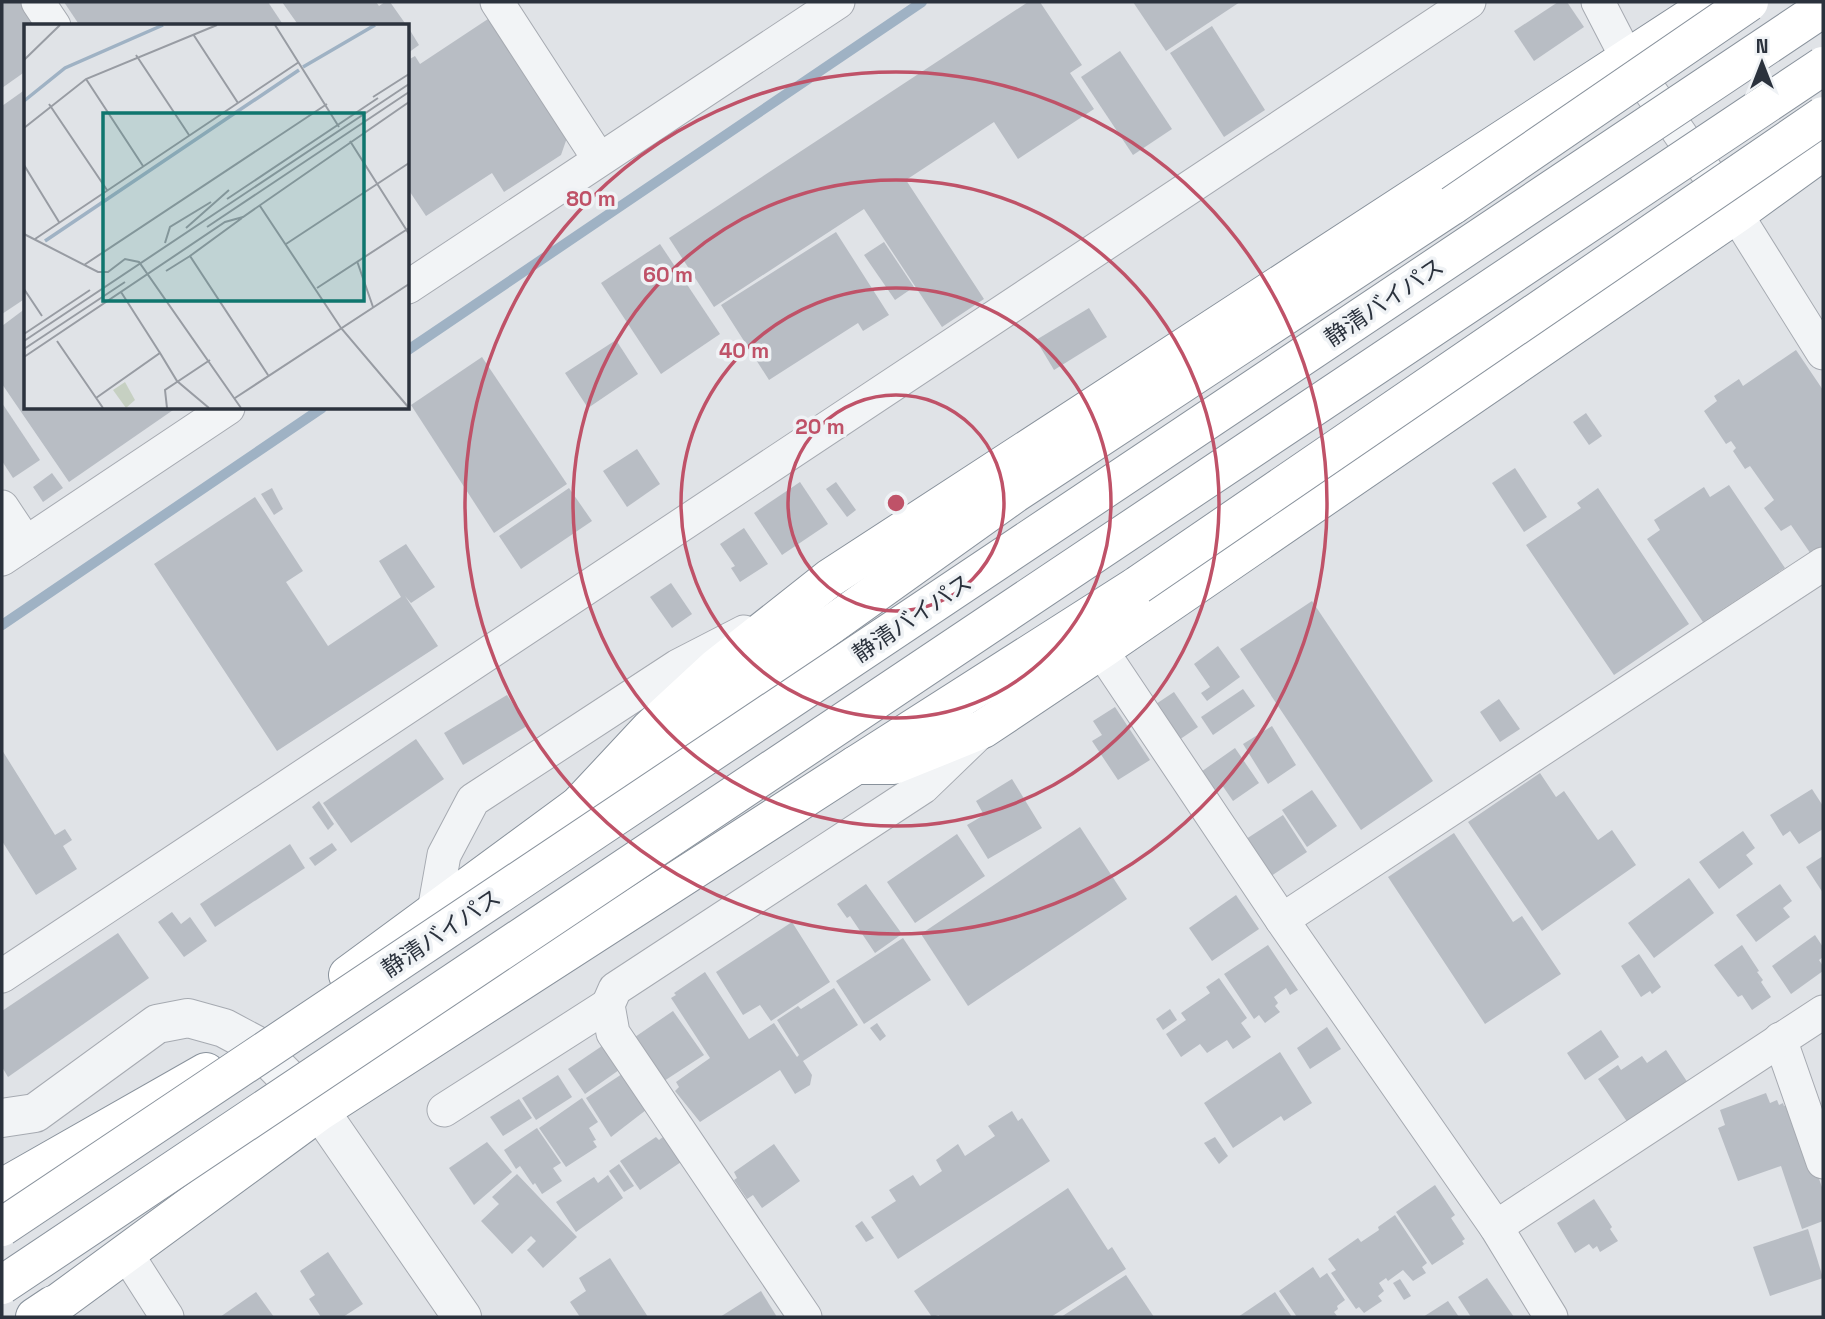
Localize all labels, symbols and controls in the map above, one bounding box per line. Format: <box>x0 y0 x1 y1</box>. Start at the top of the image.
inset map <box>24 24 410 410</box>
north arrow <box>1727 28 1797 98</box>
text: N <box>1756 34 1768 59</box>
text: 80 m <box>566 185 616 212</box>
street label: 静清バイパス <box>1319 251 1449 353</box>
text: 60 m <box>643 261 693 288</box>
text: 40 m <box>719 337 769 364</box>
text: 20 m <box>795 413 845 440</box>
centre of rings <box>884 491 908 515</box>
street label: 静清バイパス <box>847 567 977 669</box>
street label: 静清バイパス <box>376 882 506 984</box>

